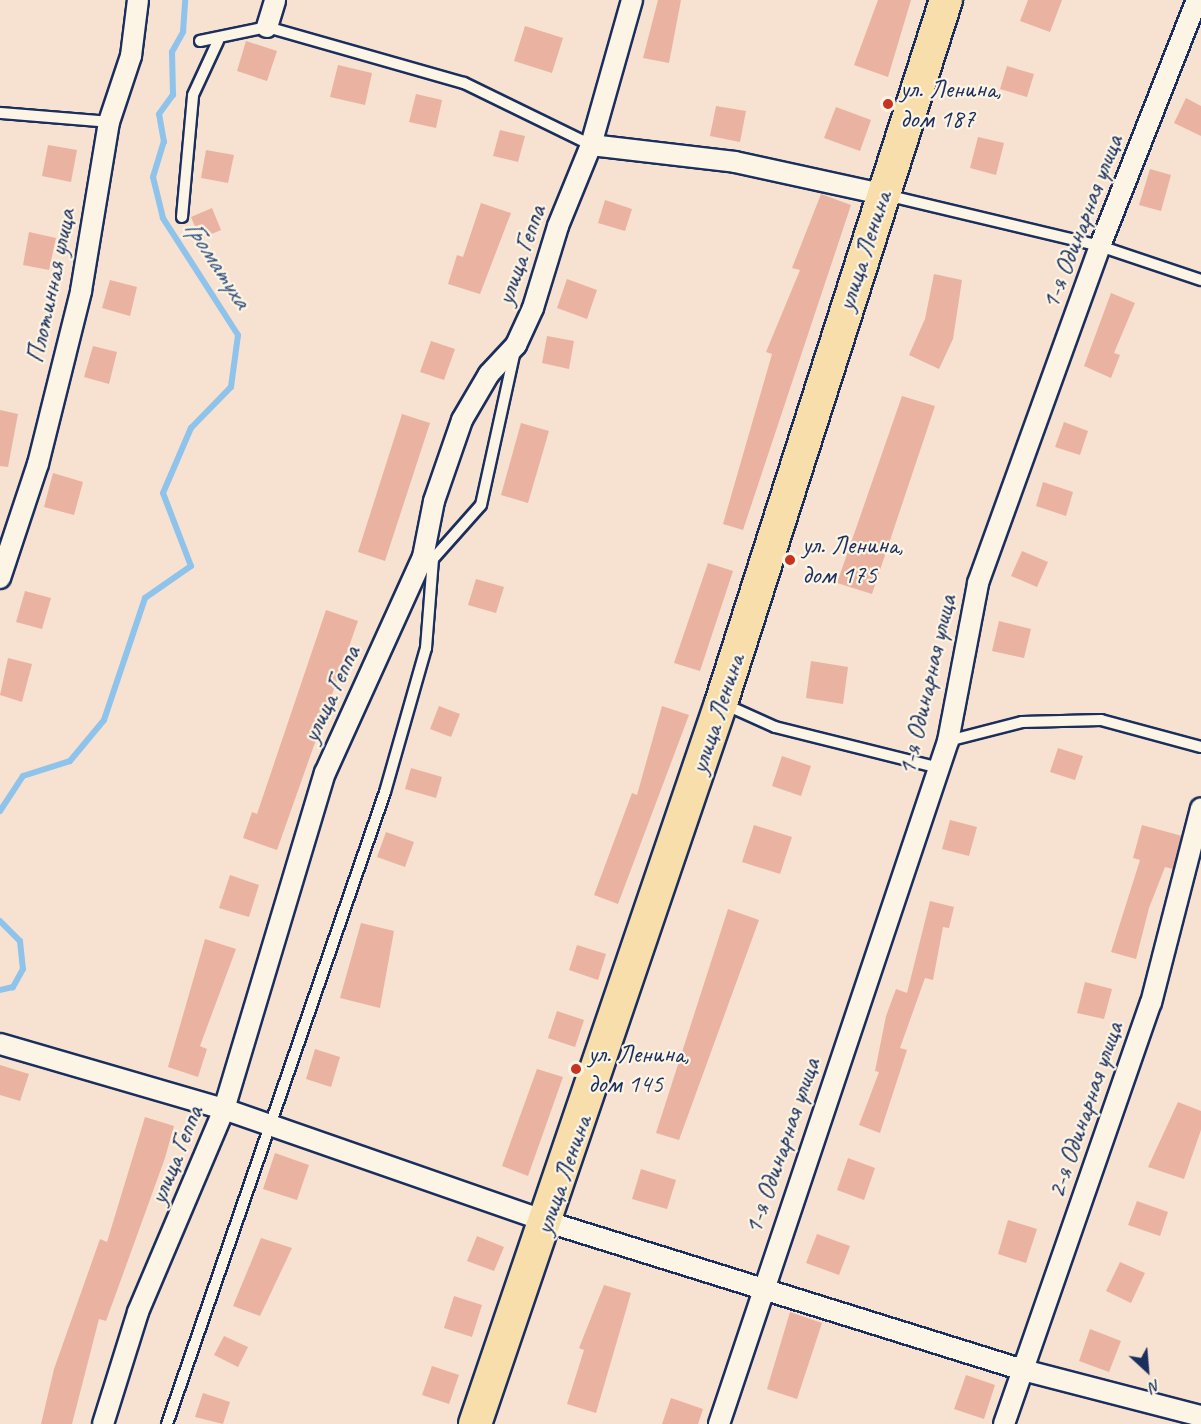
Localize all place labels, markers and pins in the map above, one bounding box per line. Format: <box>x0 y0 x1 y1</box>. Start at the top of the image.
place label: ул. Ленина, дом 187 <box>900 73 1001 134</box>
marker: ул. Ленина, дом 187 <box>881 97 895 111</box>
place label: ул. Ленина, дом 175 <box>802 529 903 590</box>
marker: ул. Ленина, дом 175 <box>783 553 797 567</box>
place label: ул. Ленина, дом 145 <box>588 1038 689 1100</box>
marker: ул. Ленина, дом 145 <box>569 1062 583 1076</box>

